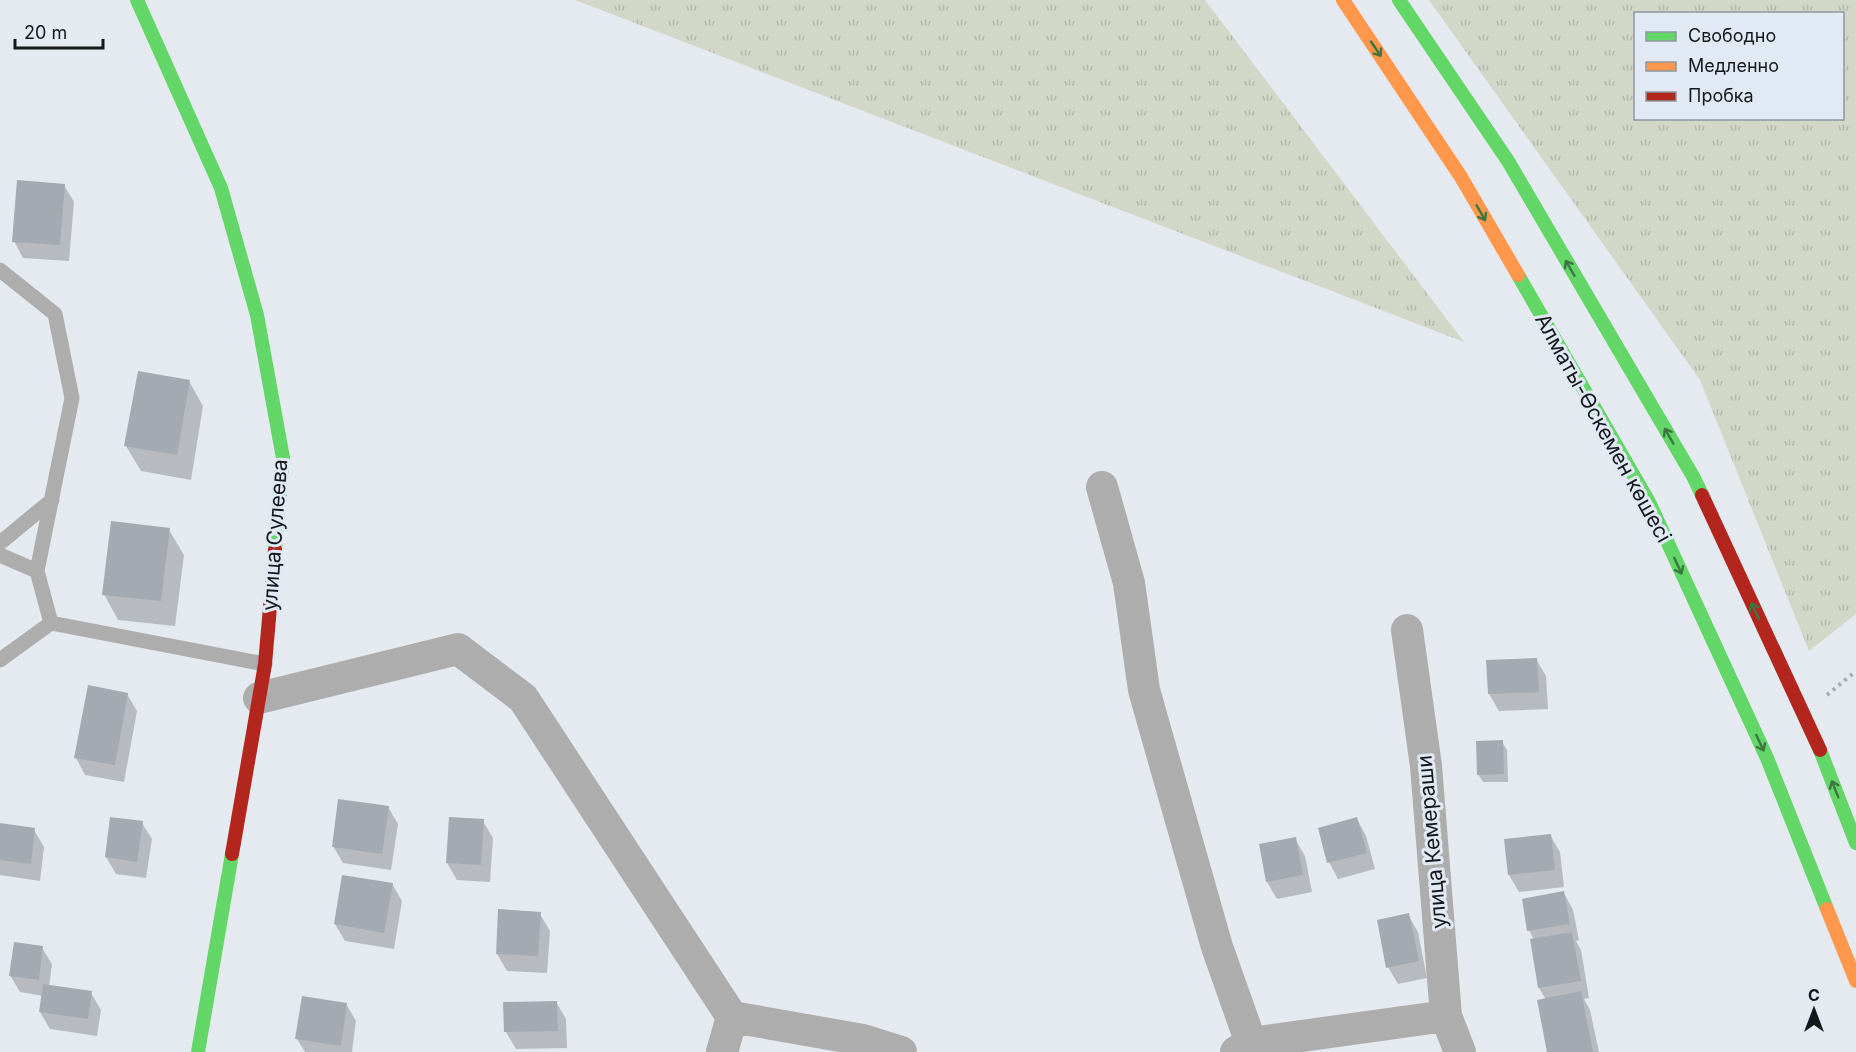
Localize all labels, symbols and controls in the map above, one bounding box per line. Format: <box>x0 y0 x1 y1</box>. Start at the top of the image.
scale bar <box>15 12 104 50</box>
legend <box>1634 12 1844 120</box>
text: 20 m <box>24 22 67 43</box>
text: Свободно <box>1688 25 1776 46</box>
one-way arrow <box>1370 40 1382 57</box>
text: Медленно <box>1688 55 1779 76</box>
text: Пробка <box>1688 85 1754 106</box>
one-way arrow <box>1476 204 1488 221</box>
one-way arrow <box>1564 260 1576 277</box>
street label: Алматы-Өскемен көшесі <box>1530 309 1677 547</box>
one-way arrow <box>1663 428 1675 445</box>
street label: улица Сулеева <box>257 458 292 612</box>
one-way arrow <box>1673 557 1685 575</box>
one-way arrow <box>1749 602 1761 620</box>
one-way arrow <box>1755 734 1766 752</box>
street label: улица Кемераши <box>1411 754 1452 930</box>
one-way arrow <box>1828 780 1839 799</box>
north arrow <box>1784 980 1844 1040</box>
text: С <box>1808 985 1820 1005</box>

